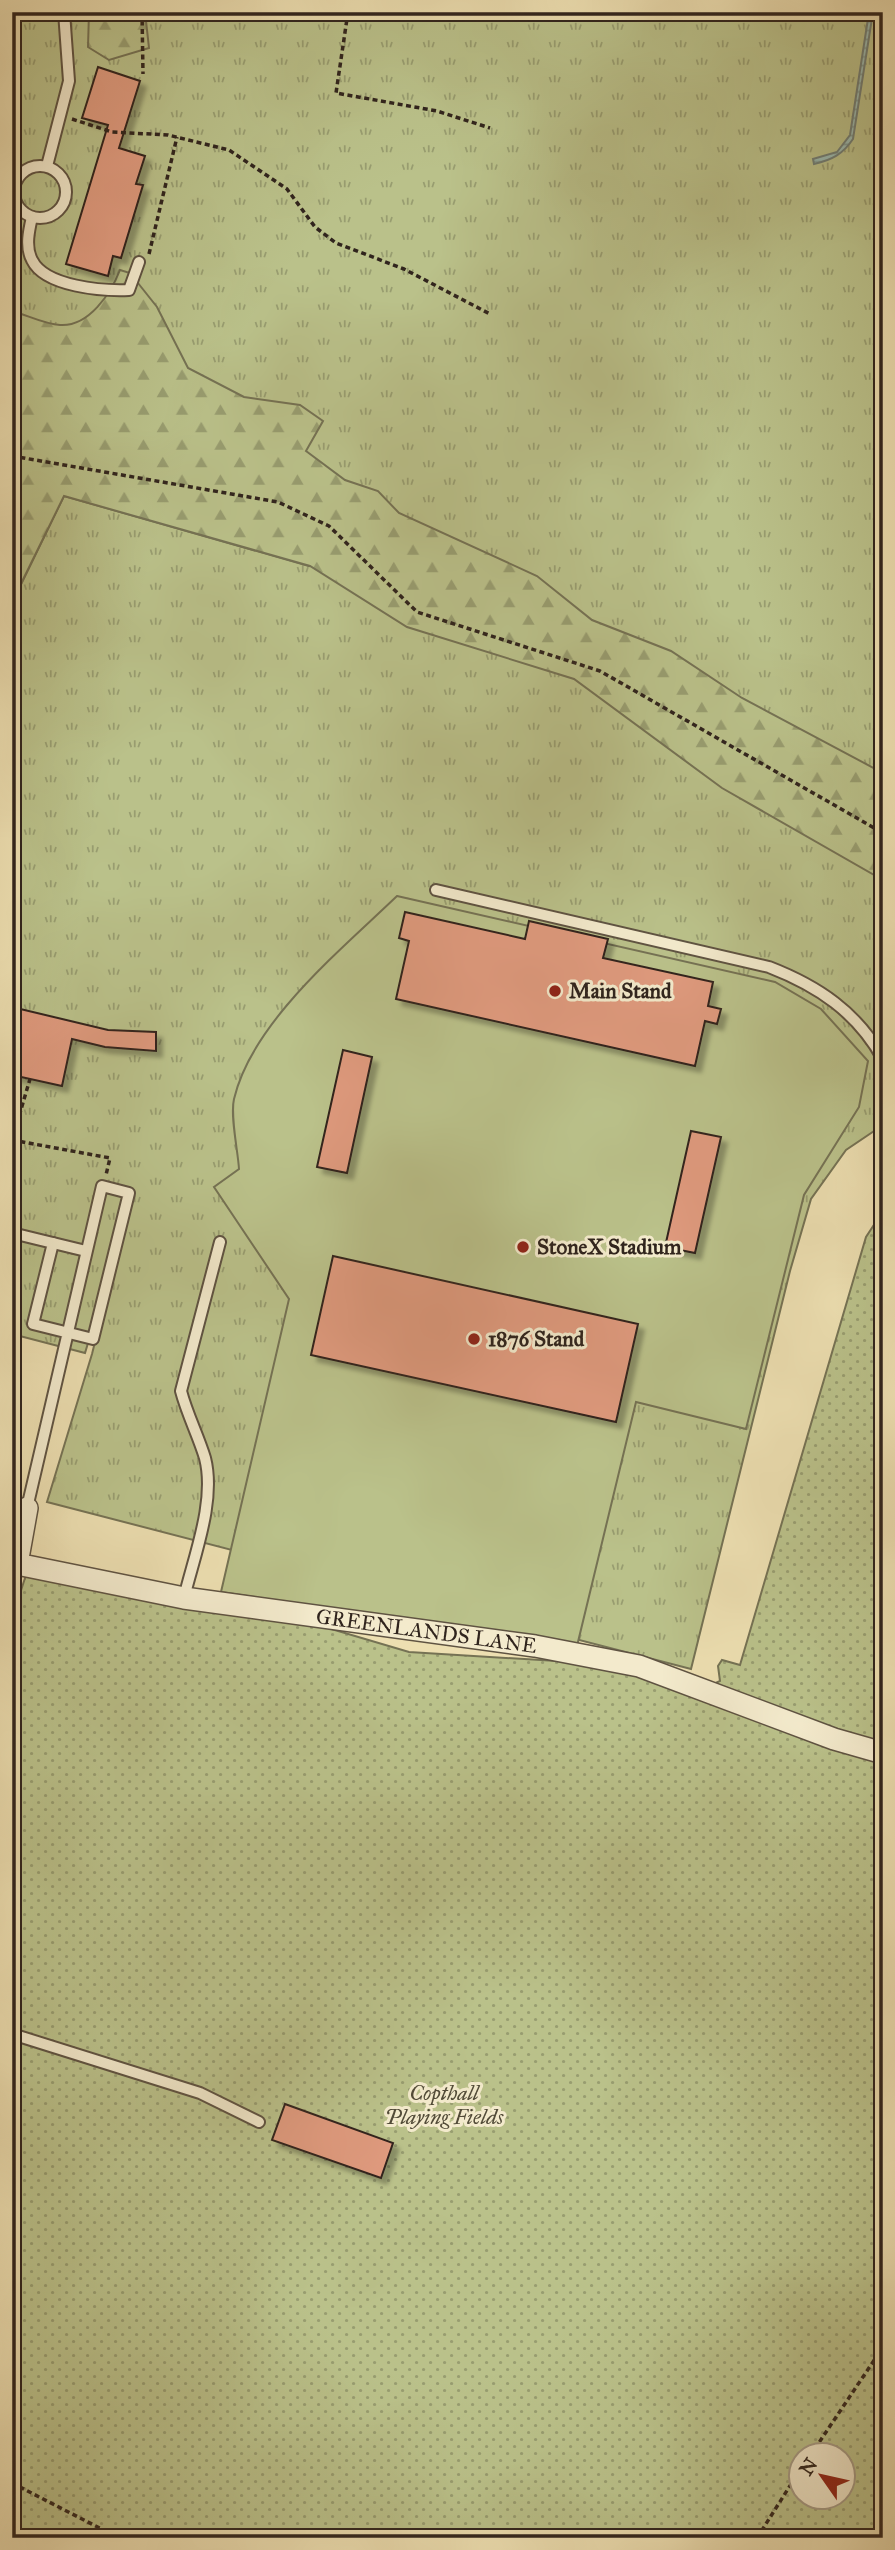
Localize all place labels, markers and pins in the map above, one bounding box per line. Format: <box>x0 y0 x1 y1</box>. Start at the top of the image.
place label: Main Stand <box>569 978 672 1004</box>
marker: Main Stand <box>547 983 563 999</box>
place label: StoneX Stadium <box>537 1234 682 1260</box>
marker: StoneX Stadium <box>515 1239 531 1255</box>
place label: 1876 Stand <box>488 1326 585 1352</box>
marker: 1876 Stand <box>466 1331 482 1347</box>

